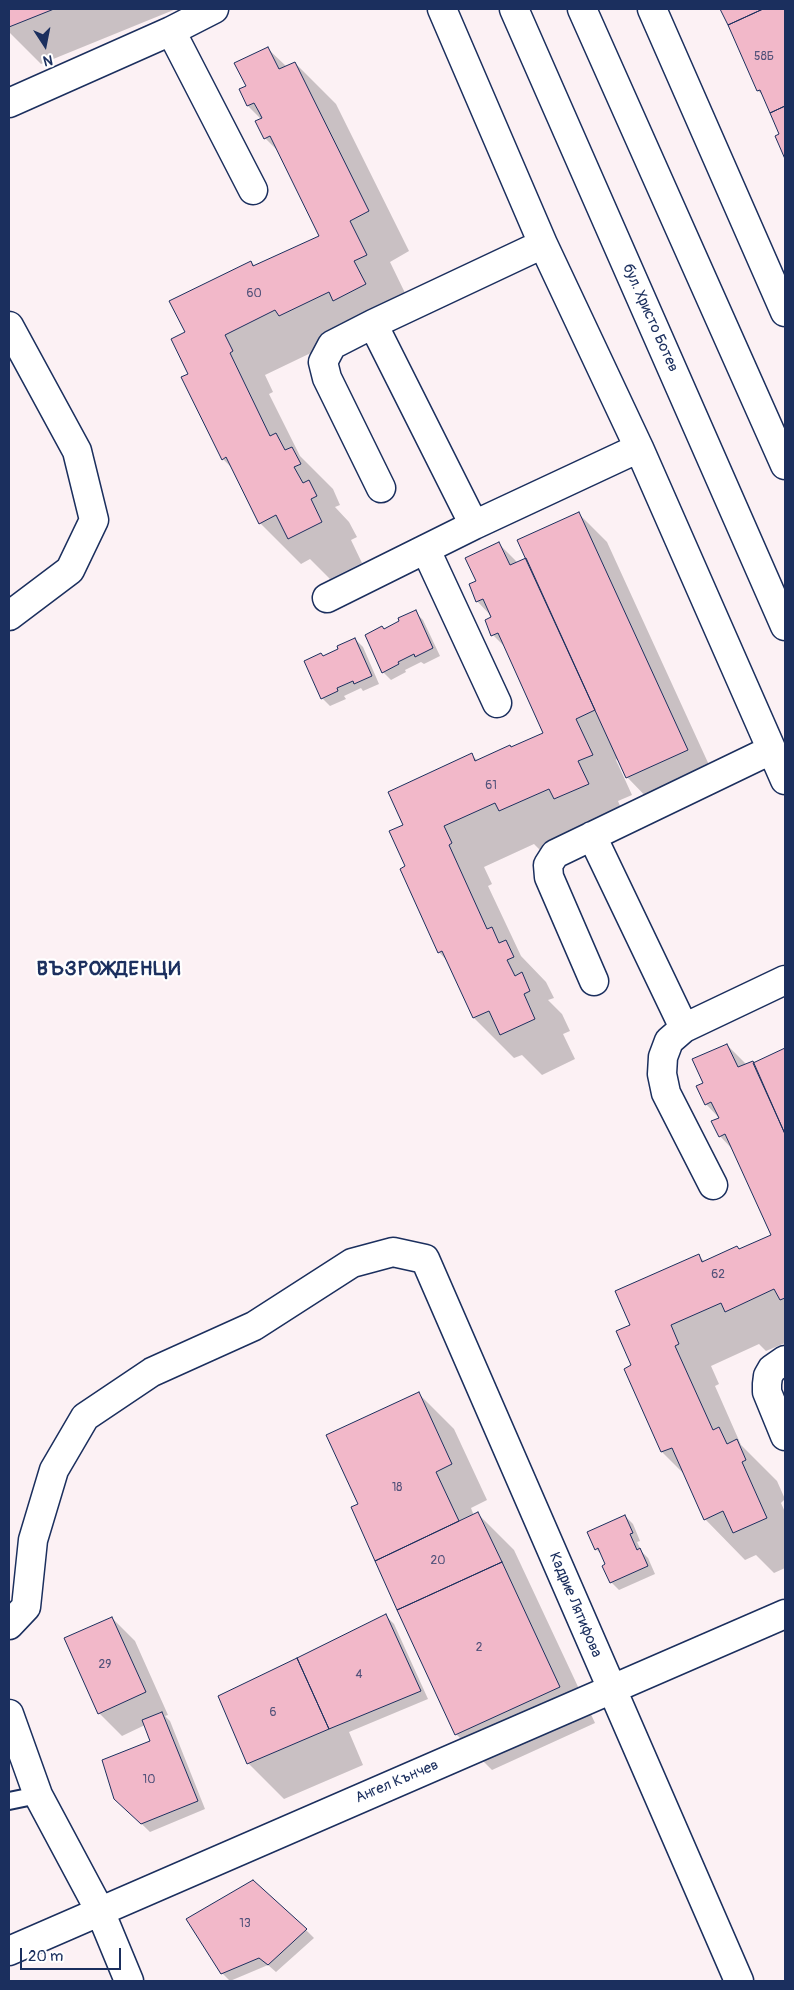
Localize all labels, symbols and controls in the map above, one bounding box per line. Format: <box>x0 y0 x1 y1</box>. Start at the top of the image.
north arrow <box>20 20 70 70</box>
house number: 58Б <box>754 50 774 64</box>
text: N <box>42 51 54 69</box>
street label: бул. Христо Ботев <box>618 261 682 375</box>
house number: 60 <box>246 287 262 301</box>
house number: 61 <box>485 779 497 793</box>
district label: ВЪЗРОЖДЕНЦИ <box>35 958 183 982</box>
house number: 62 <box>711 1268 725 1282</box>
house number: 18 <box>392 1481 402 1495</box>
street label: Кадрие Лятифова <box>545 1550 605 1660</box>
house number: 20 <box>431 1554 445 1568</box>
house number: 2 <box>476 1641 482 1655</box>
house number: 29 <box>99 1658 111 1672</box>
house number: 4 <box>356 1668 362 1682</box>
house number: 6 <box>270 1706 276 1720</box>
street label: Ангел Кънчев <box>353 1756 441 1808</box>
house number: 10 <box>143 1773 155 1787</box>
house number: 13 <box>239 1917 251 1931</box>
scale bar <box>22 1938 124 1970</box>
text: 20 m <box>28 1947 63 1966</box>

